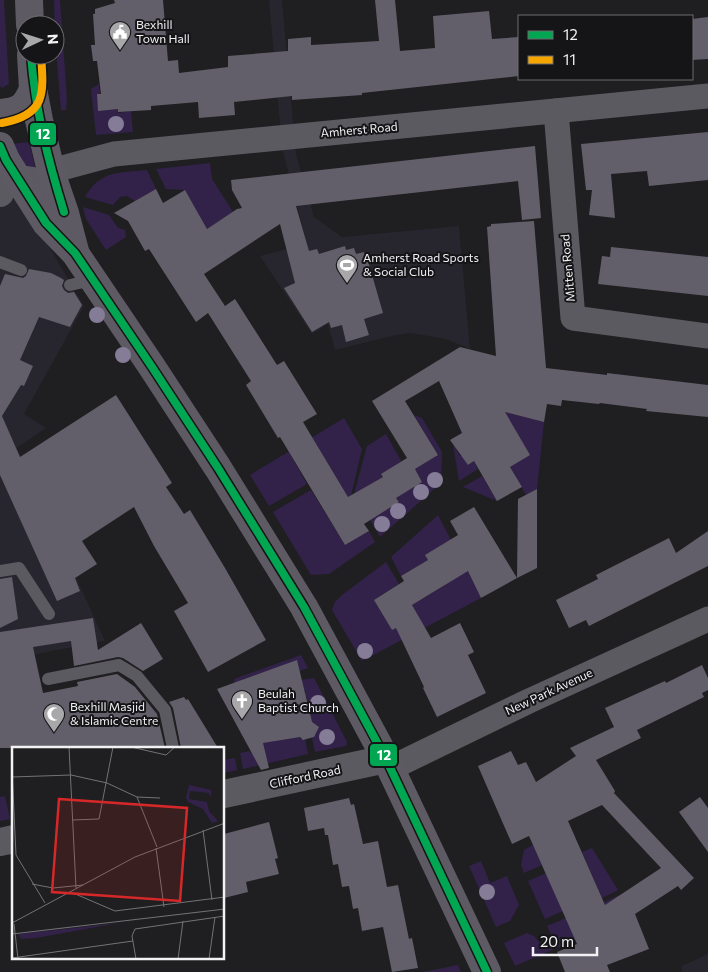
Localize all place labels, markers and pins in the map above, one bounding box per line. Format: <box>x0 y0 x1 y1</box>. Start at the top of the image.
place label: Bexhill Town Hall <box>136 17 190 45</box>
public building icon: Bexhill Town Hall <box>108 20 132 51</box>
place label: Amherst Road Sports & Social Club <box>363 250 479 278</box>
sports icon: Amherst Road Sports & Social Club <box>335 253 359 284</box>
place label: Beulah Baptist Church <box>258 686 339 714</box>
church icon: Beulah Baptist Church <box>230 689 254 720</box>
place label: Bexhill Masjid & Islamic Centre <box>70 699 158 727</box>
mosque icon: Bexhill Masjid & Islamic Centre <box>42 702 66 733</box>

